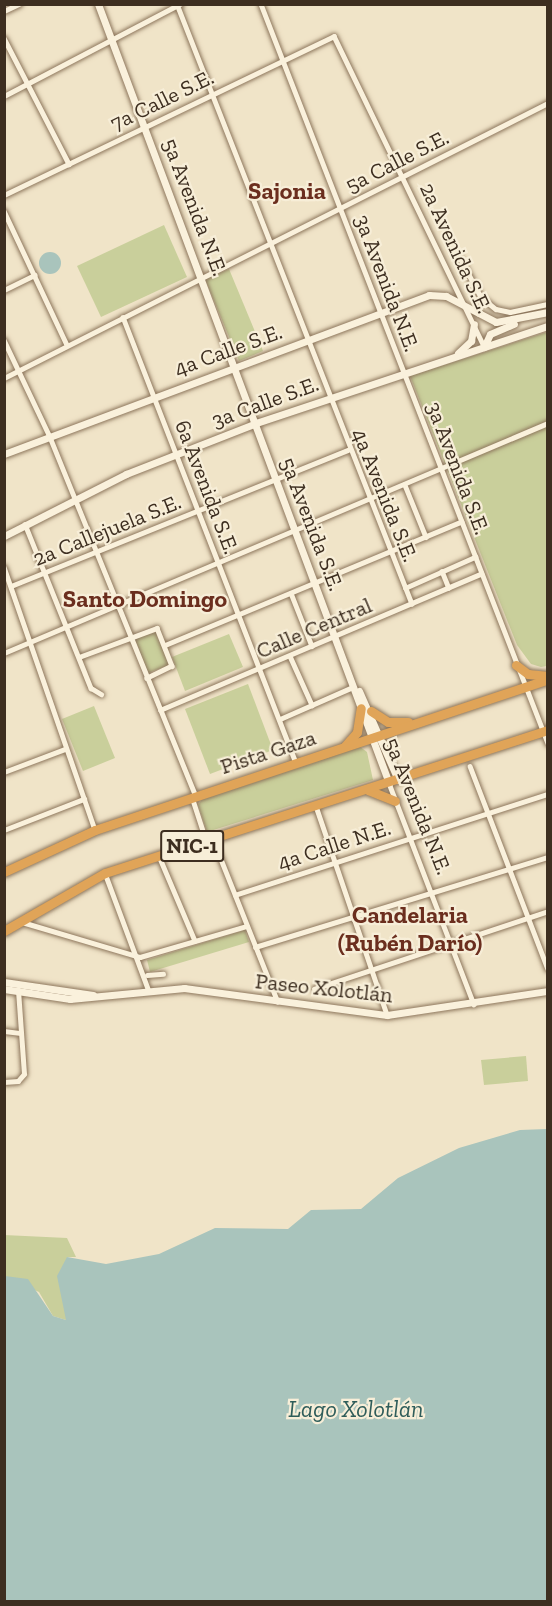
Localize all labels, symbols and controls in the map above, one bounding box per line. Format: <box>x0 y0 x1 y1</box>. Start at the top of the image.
street label: 7a Calle S.E. <box>106 64 218 136</box>
street label: 5a Calle S.E. <box>341 124 453 198</box>
street label: 5a Avenida N.E. <box>157 134 233 280</box>
district label: Sajonia <box>248 177 326 205</box>
street label: 2a Avenida S.E. <box>414 178 498 318</box>
street label: 3a Avenida N.E. <box>349 210 425 356</box>
street label: 4a Calle S.E. <box>170 318 286 382</box>
street label: 3a Calle S.E. <box>208 370 322 434</box>
street label: 3a Avenida S.E. <box>420 397 496 539</box>
street label: 6a Avenida S.E. <box>169 416 245 558</box>
street label: 4a Avenida S.E. <box>346 424 424 566</box>
street label: 5a Avenida S.E. <box>274 453 350 595</box>
street label: 2a Callejuela S.E. <box>29 488 185 572</box>
district label: Santo Domingo <box>63 585 227 613</box>
street label: Calle Central <box>252 592 376 664</box>
street label: Pista Gaza <box>217 724 319 780</box>
street label: 5a Avenida N.E. <box>378 734 458 878</box>
street label: 4a Calle N.E. <box>274 814 394 876</box>
road number: NIC-1 <box>159 828 225 864</box>
district label: Candelaria (Rubén Darío) <box>338 901 482 957</box>
street label: Paseo Xolotlán <box>254 968 394 1008</box>
water label: Lago Xolotlán <box>288 1395 424 1423</box>

